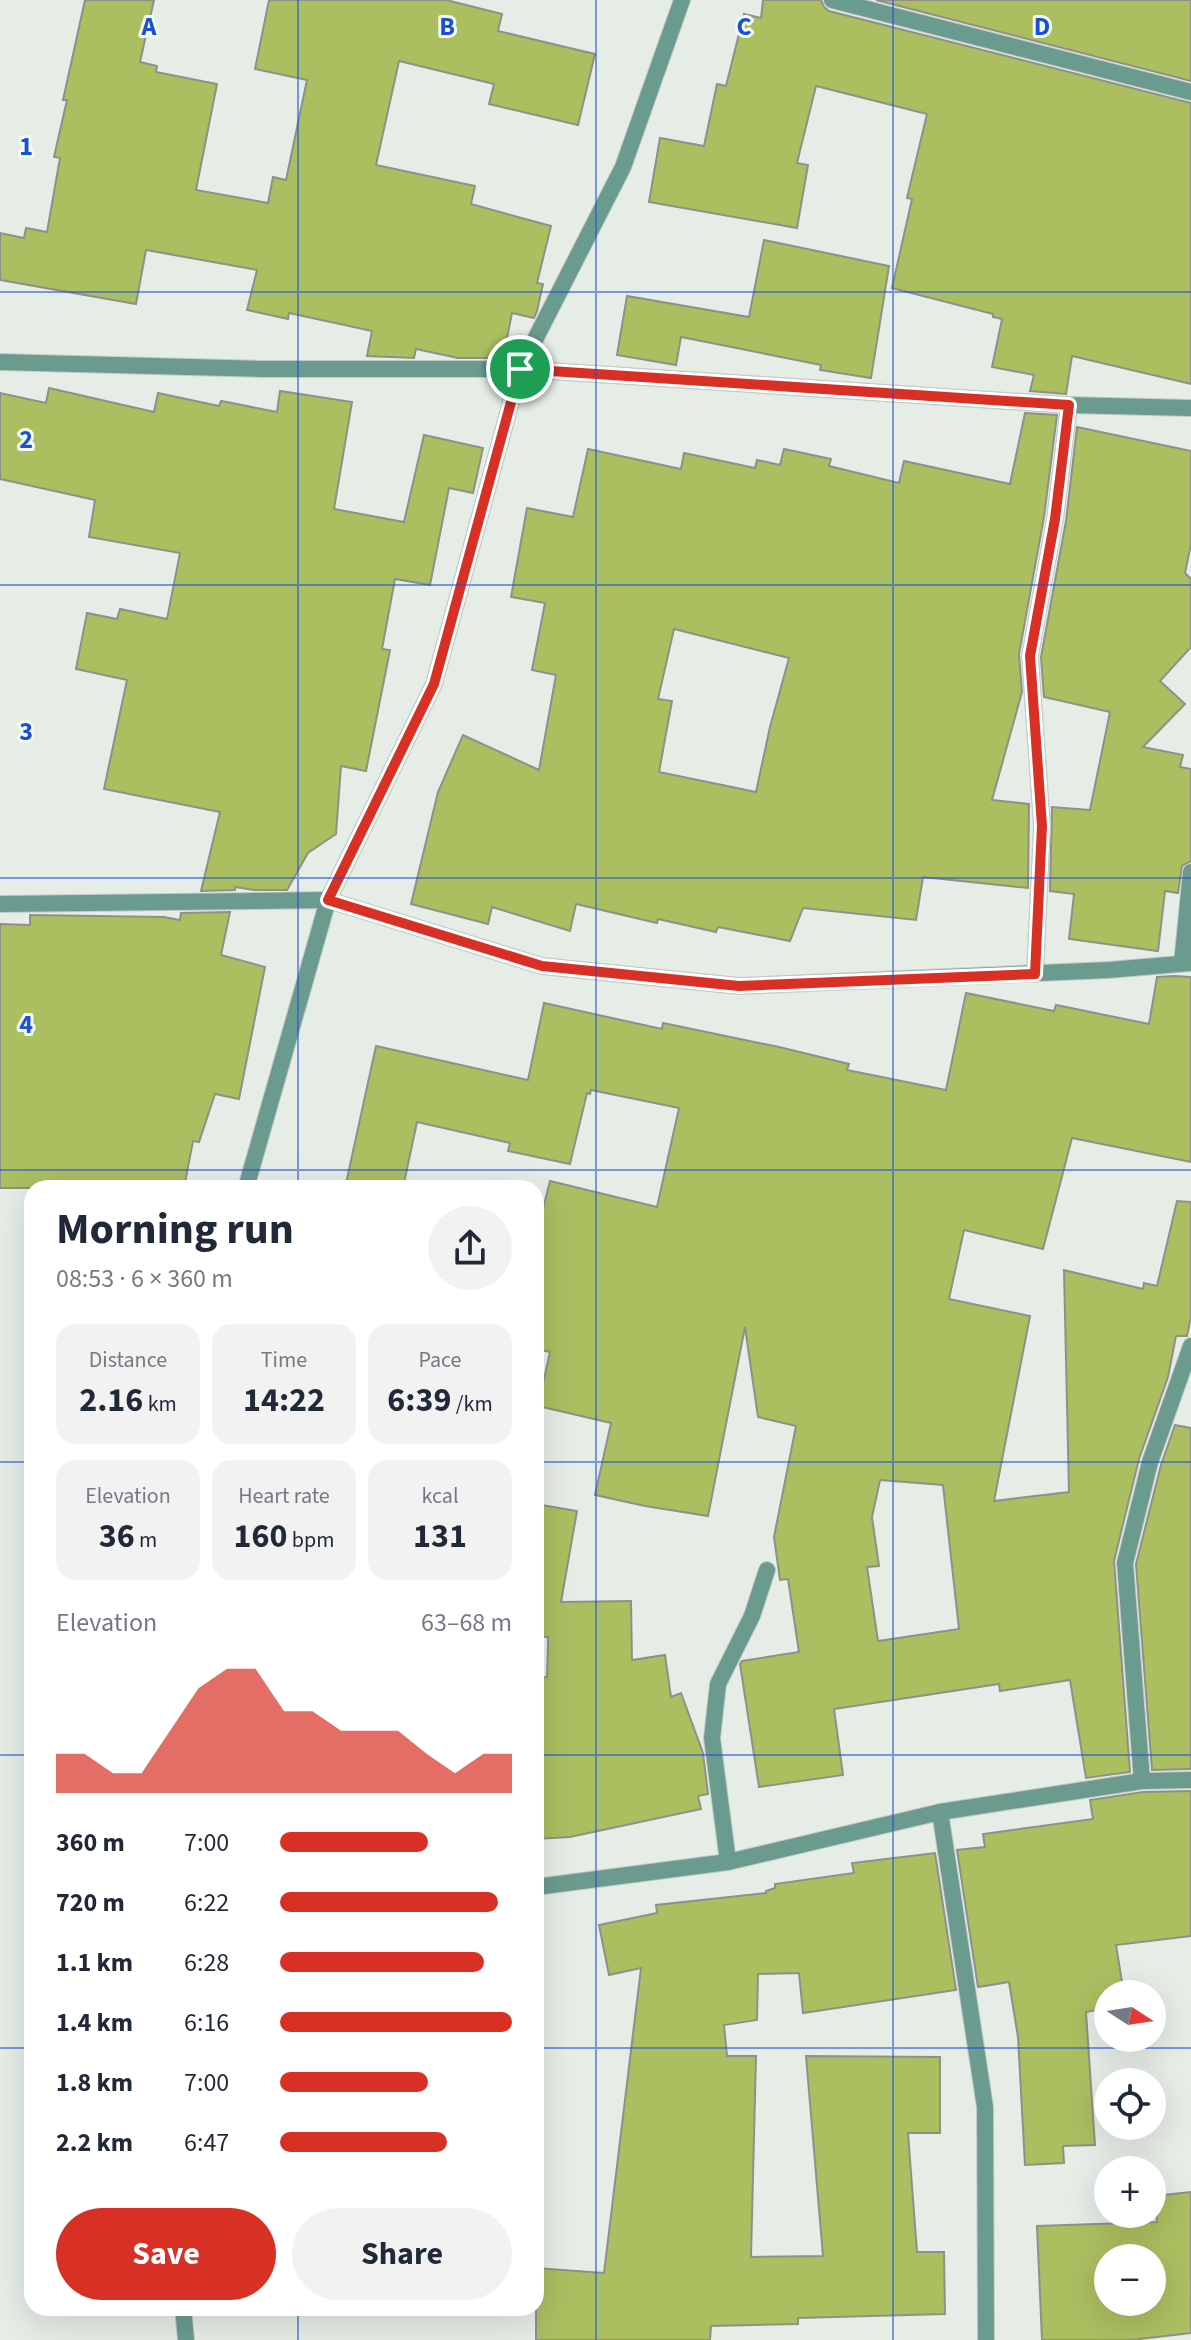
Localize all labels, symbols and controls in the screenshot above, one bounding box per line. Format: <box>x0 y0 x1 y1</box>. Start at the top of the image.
text: A <box>141 8 158 45</box>
text: B <box>439 8 455 45</box>
text: C <box>736 8 752 45</box>
text: D <box>1034 8 1050 45</box>
text: 1 <box>19 128 33 165</box>
pin <box>486 335 554 403</box>
icon: arrive <box>498 347 542 391</box>
text: 2 <box>19 421 33 458</box>
text: 3 <box>19 713 33 750</box>
text: 4 <box>19 1006 33 1043</box>
text: Morning run <box>56 1198 294 1261</box>
button: share <box>428 1206 512 1290</box>
text: 08:53 · 6 × 360 m <box>56 1260 233 1297</box>
text: Distance <box>89 1344 167 1376</box>
text: Time <box>261 1344 307 1376</box>
text: Pace <box>418 1344 462 1376</box>
text: 2.16 <box>79 1376 143 1425</box>
text: 14:22 <box>243 1376 325 1425</box>
text: 6:39 <box>387 1376 451 1425</box>
text: km <box>143 1388 177 1420</box>
text: /km <box>451 1388 493 1420</box>
text: Elevation <box>85 1480 171 1512</box>
text: Heart rate <box>238 1480 330 1512</box>
text: kcal <box>421 1480 459 1512</box>
text: 36 <box>99 1512 135 1561</box>
text: 160 <box>234 1512 287 1561</box>
text: 131 <box>413 1512 467 1561</box>
text: m <box>135 1524 157 1556</box>
text: bpm <box>287 1524 334 1556</box>
text: Elevation <box>56 1604 157 1641</box>
text: 63–68 m <box>421 1604 512 1641</box>
text: 360 m <box>56 1824 125 1861</box>
text: 7:00 <box>184 1824 229 1861</box>
text: 720 m <box>56 1884 125 1921</box>
text: 6:22 <box>184 1884 229 1921</box>
text: 1.1 km <box>56 1944 133 1981</box>
text: 6:28 <box>184 1944 229 1981</box>
north arrow <box>1094 1980 1166 2052</box>
map controls <box>1094 1980 1166 2316</box>
text: 1.4 km <box>56 2004 133 2041</box>
text: 6:16 <box>184 2004 229 2041</box>
text: 1.8 km <box>56 2064 133 2101</box>
text: 7:00 <box>184 2064 229 2101</box>
button: locate <box>1094 2068 1166 2140</box>
text: 2.2 km <box>56 2124 133 2161</box>
text: 6:47 <box>184 2124 229 2161</box>
button: + <box>1094 2156 1166 2228</box>
button: Save <box>56 2208 276 2300</box>
button: Share <box>292 2208 512 2300</box>
button: − <box>1094 2244 1166 2316</box>

